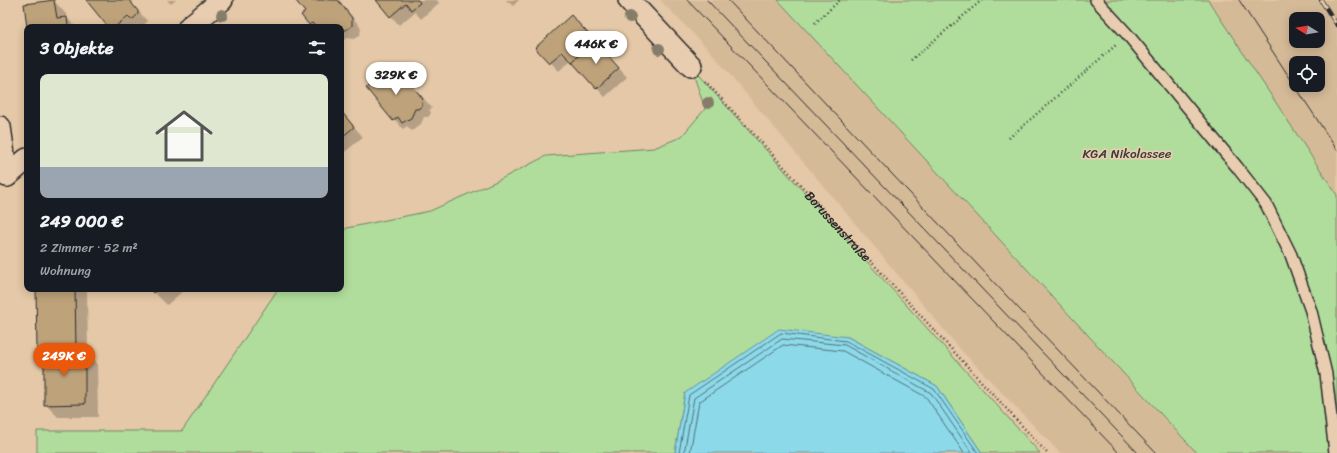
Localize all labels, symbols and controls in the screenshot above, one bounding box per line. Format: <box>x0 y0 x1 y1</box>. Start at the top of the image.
north arrow <box>1289 12 1325 48</box>
map controls <box>1289 12 1325 92</box>
pin: 446K € <box>563 31 629 65</box>
text: 446K € <box>574 32 618 55</box>
text: 3 Objekte <box>40 33 114 63</box>
icon: filters <box>306 37 328 59</box>
button: locate <box>1289 56 1325 92</box>
pin: 329K € <box>363 62 429 96</box>
text: 329K € <box>375 63 417 86</box>
icon: home <box>148 100 220 172</box>
park label: KGA Nikolassee <box>1082 142 1172 165</box>
street label: Borussenstraße <box>799 185 878 267</box>
text: 249 000 € <box>40 206 123 236</box>
text: 2 Zimmer · 52 m² <box>40 236 138 259</box>
text: Wohnung <box>40 259 91 282</box>
pin: 249K € <box>31 343 97 377</box>
text: 249K € <box>42 344 86 367</box>

